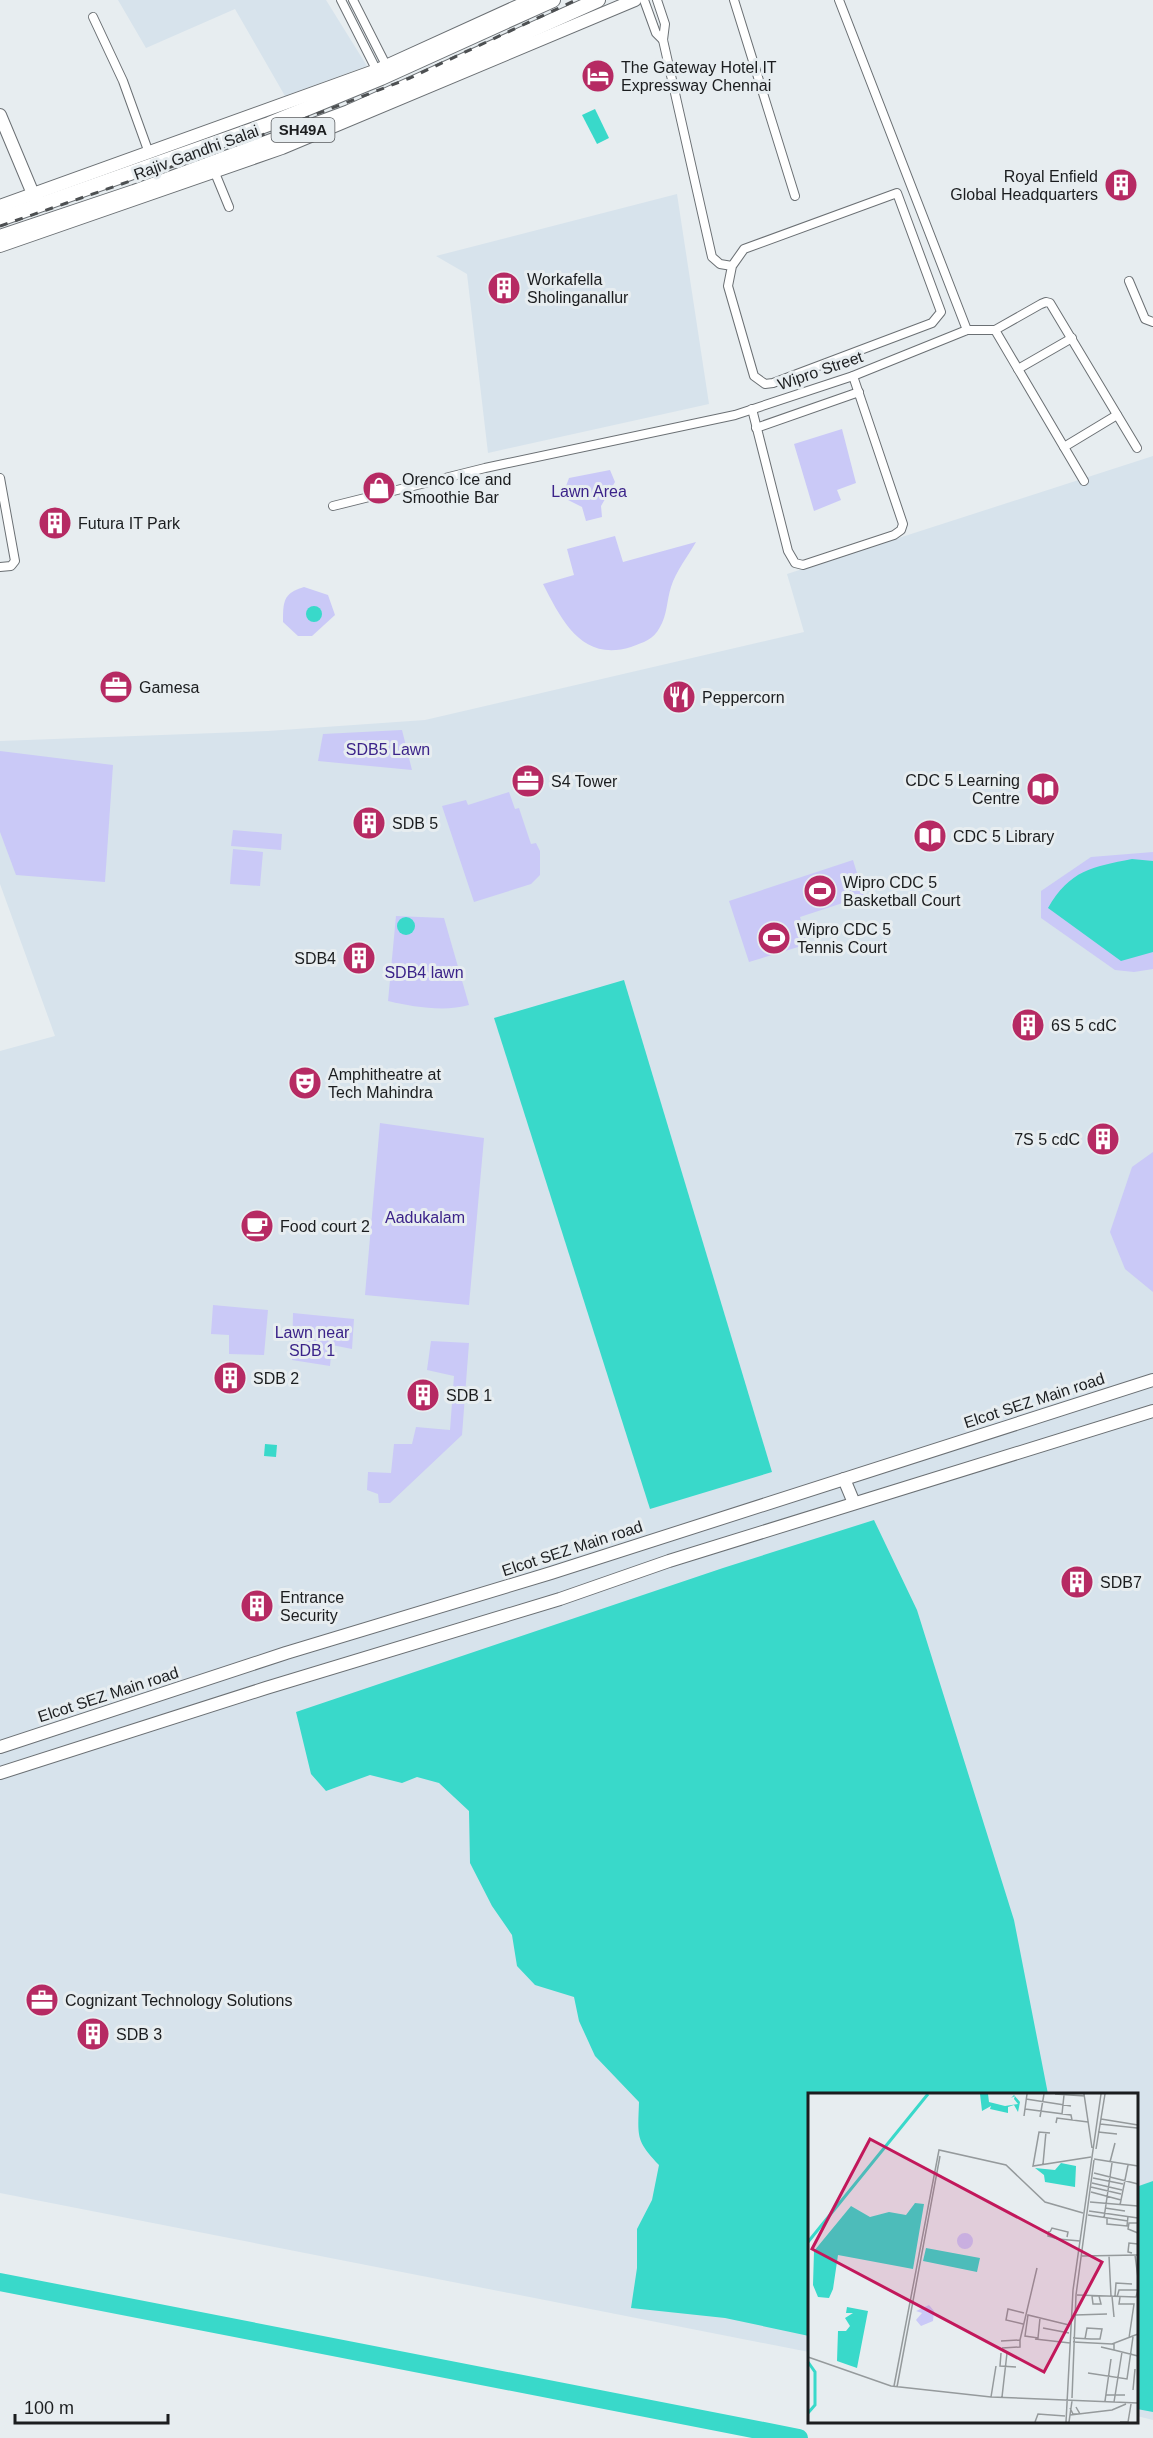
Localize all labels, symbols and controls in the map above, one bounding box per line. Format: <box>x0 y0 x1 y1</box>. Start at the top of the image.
hotel icon: The Gateway Hotel IT Expressway Chennai <box>580 58 616 94</box>
place label: The Gateway Hotel IT Expressway Chennai <box>621 59 777 94</box>
road number: SH49A <box>272 118 334 142</box>
street label: Rajiv Gandhi Salai <box>131 122 261 183</box>
building icon: Royal Enfield Global Headquarters <box>1103 167 1139 203</box>
place label: Royal Enfield Global Headquarters <box>950 168 1098 203</box>
building icon: Workafella Sholinganallur <box>486 270 522 306</box>
place label: Workafella Sholinganallur <box>527 271 629 306</box>
street label: Wipro Street <box>775 348 865 393</box>
shop icon: Orenco Ice and Smoothie Bar <box>361 470 397 506</box>
place label: Orenco Ice and Smoothie Bar <box>402 471 511 506</box>
park label: Lawn Area <box>551 483 627 500</box>
building icon: Futura IT Park <box>37 505 73 541</box>
place label: Futura IT Park <box>78 515 181 532</box>
office icon: Gamesa <box>98 669 134 705</box>
place label: Gamesa <box>139 679 200 696</box>
restaurant icon: Peppercorn <box>661 679 697 715</box>
place label: Peppercorn <box>702 689 785 706</box>
park label: SDB5 Lawn <box>346 741 430 758</box>
office icon: S4 Tower <box>510 763 546 799</box>
library icon: CDC 5 Learning Centre <box>1025 771 1061 807</box>
place label: CDC 5 Learning Centre <box>905 772 1020 807</box>
place label: S4 Tower <box>551 773 618 790</box>
building icon: SDB 5 <box>351 805 387 841</box>
place label: SDB 5 <box>392 815 438 832</box>
library icon: CDC 5 Library <box>912 818 948 854</box>
place label: CDC 5 Library <box>953 828 1054 845</box>
sports icon: Wipro CDC 5 Basketball Court <box>802 873 838 909</box>
place label: Wipro CDC 5 Basketball Court <box>843 874 961 909</box>
sports icon: Wipro CDC 5 Tennis Court <box>756 920 792 956</box>
place label: Wipro CDC 5 Tennis Court <box>797 921 891 956</box>
building icon: SDB4 <box>341 940 377 976</box>
place label: SDB4 <box>294 950 336 967</box>
park label: SDB4 lawn <box>384 964 464 981</box>
building icon: 6S 5 cdC <box>1010 1007 1046 1043</box>
place label: 6S 5 cdC <box>1051 1017 1117 1034</box>
theatre icon: Amphitheatre at Tech Mahindra <box>287 1065 323 1101</box>
place label: Amphitheatre at Tech Mahindra <box>328 1066 442 1101</box>
building icon: 7S 5 cdC <box>1085 1121 1121 1157</box>
place label: 7S 5 cdC <box>1014 1131 1080 1148</box>
cafe icon: Food court 2 <box>239 1208 275 1244</box>
park label: Aadukalam <box>385 1209 465 1226</box>
place label: Food court 2 <box>280 1218 370 1235</box>
park label: Lawn near SDB 1 <box>275 1324 350 1359</box>
building icon: SDB 2 <box>212 1360 248 1396</box>
place label: SDB 2 <box>253 1370 299 1387</box>
street label: Elcot SEZ Main road <box>962 1370 1107 1431</box>
building icon: SDB 1 <box>405 1377 441 1413</box>
place label: SDB 1 <box>446 1387 492 1404</box>
street label: Elcot SEZ Main road <box>500 1518 645 1579</box>
building icon: SDB7 <box>1059 1564 1095 1600</box>
place label: SDB7 <box>1100 1574 1142 1591</box>
building icon: Entrance Security <box>239 1588 275 1624</box>
place label: Entrance Security <box>280 1589 344 1624</box>
street label: Elcot SEZ Main road <box>36 1664 181 1725</box>
office icon: Cognizant Technology Solutions <box>24 1982 60 2018</box>
place label: Cognizant Technology Solutions <box>65 1992 292 2009</box>
building icon: SDB 3 <box>75 2016 111 2052</box>
place label: SDB 3 <box>116 2026 162 2043</box>
inset map <box>808 2093 1138 2423</box>
scale bar <box>15 2387 168 2425</box>
text: 100 m <box>24 2398 74 2418</box>

